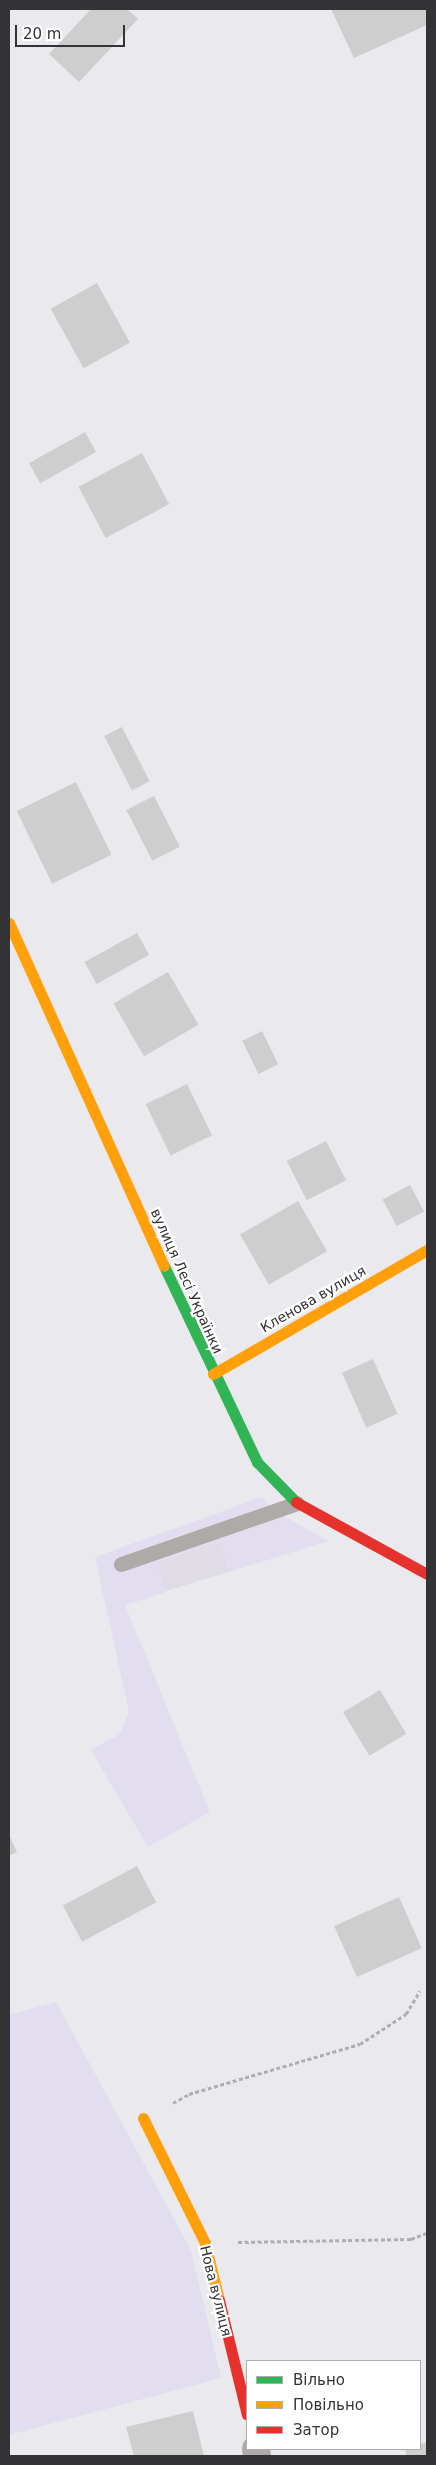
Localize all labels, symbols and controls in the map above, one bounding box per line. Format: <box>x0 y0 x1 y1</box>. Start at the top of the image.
scale bar <box>18 15 128 47</box>
text: 20 m <box>23 25 61 43</box>
street label: вулиця Лесі Українки <box>147 1206 227 1356</box>
street label: Кленова вулиця <box>257 1262 369 1336</box>
street label: Нова вулиця <box>197 2244 235 2338</box>
legend <box>246 2360 421 2450</box>
text: Вільно <box>293 2371 345 2389</box>
text: Повільно <box>293 2396 364 2414</box>
text: Затор <box>293 2421 339 2439</box>

